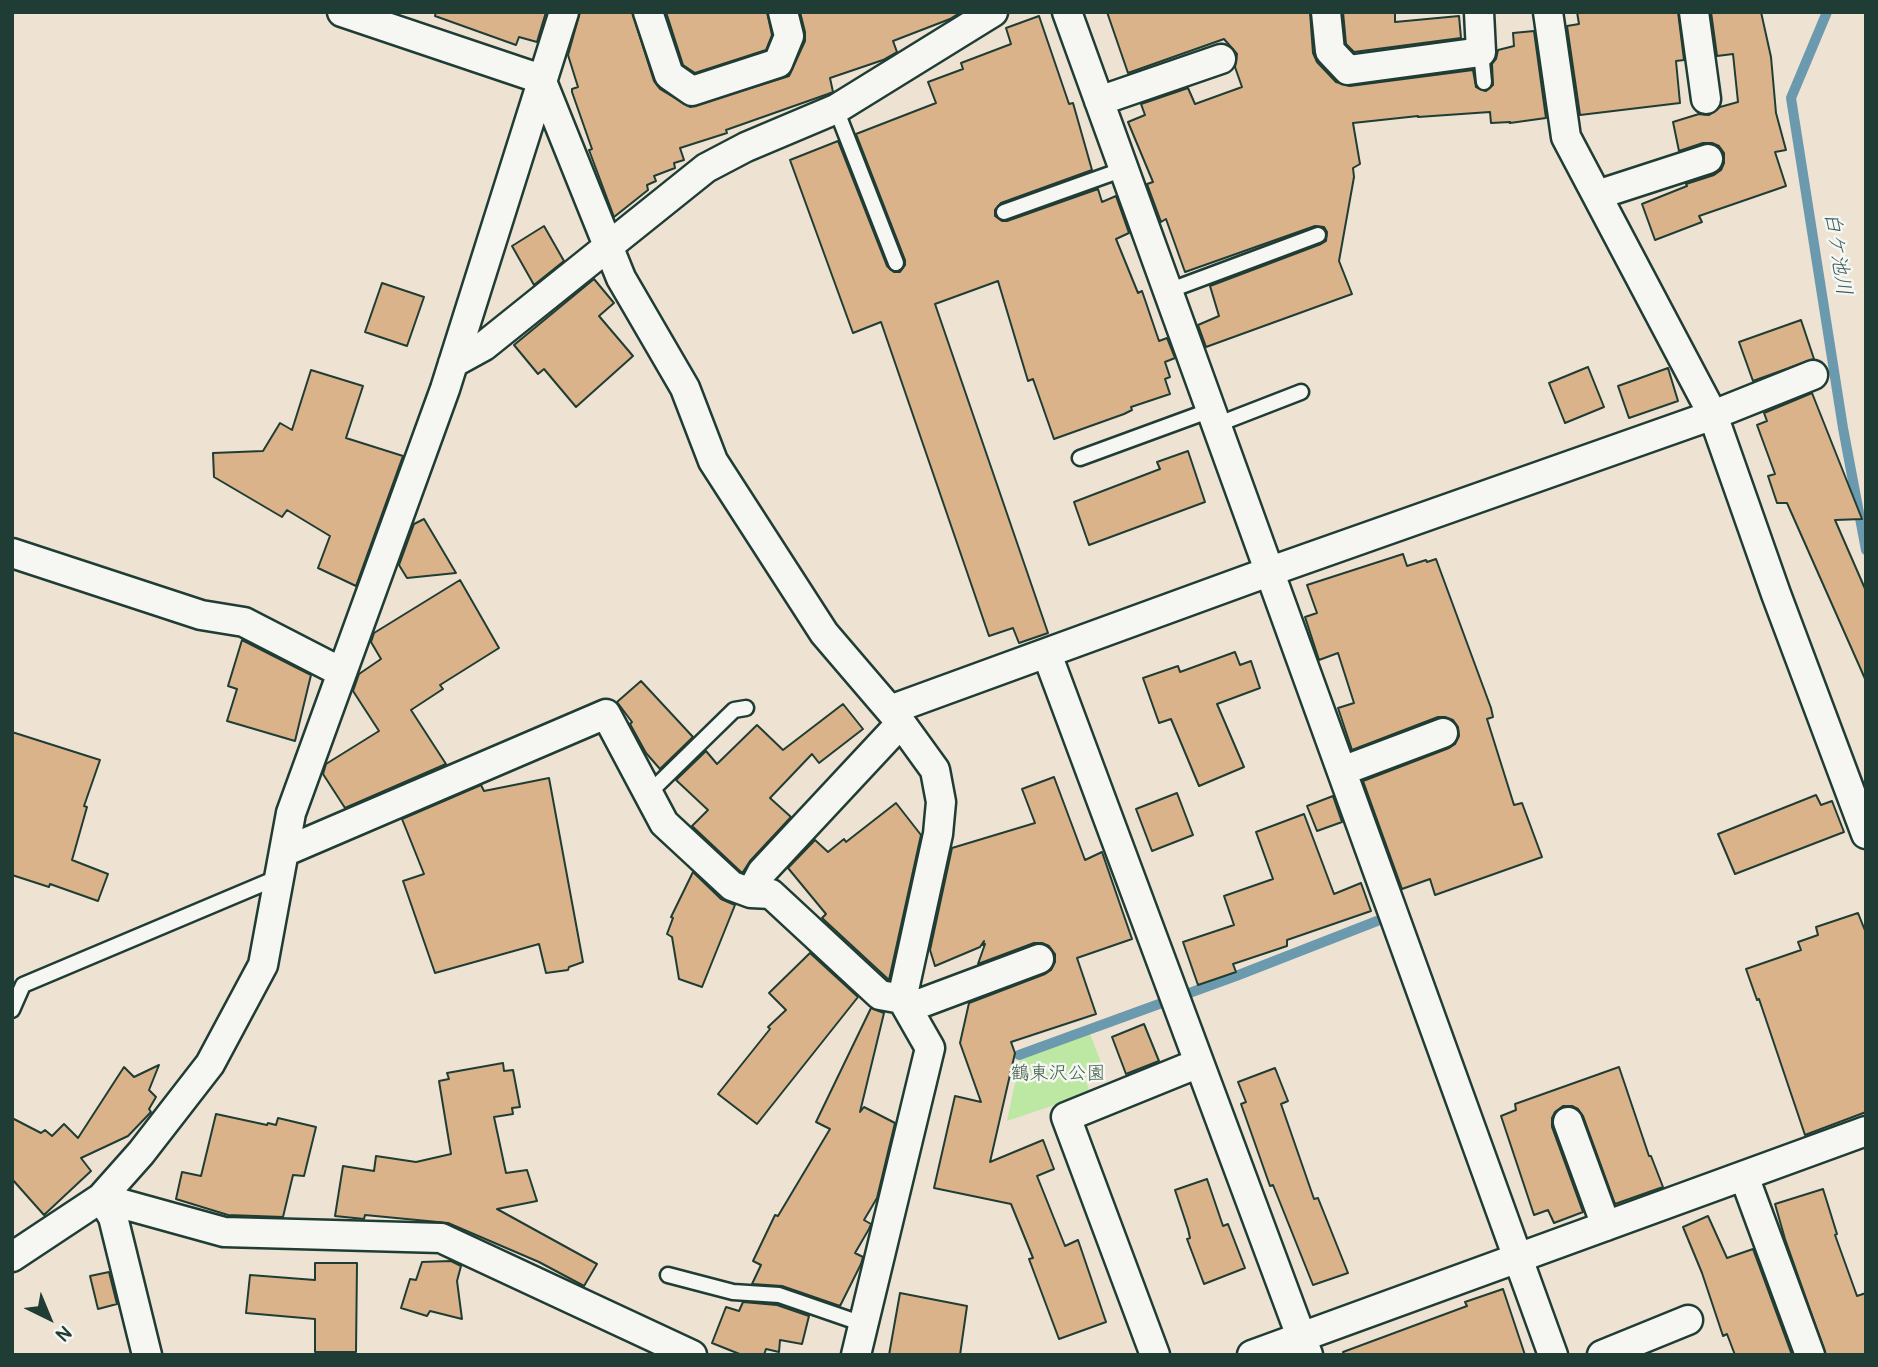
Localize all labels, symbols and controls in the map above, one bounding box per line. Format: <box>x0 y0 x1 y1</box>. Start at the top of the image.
water label: 白ケ池川 <box>1818 211 1856 297</box>
park label: 鶴東沢公園 <box>1011 1063 1105 1085</box>
north arrow <box>14 1283 84 1353</box>
text: N <box>50 1320 76 1347</box>

